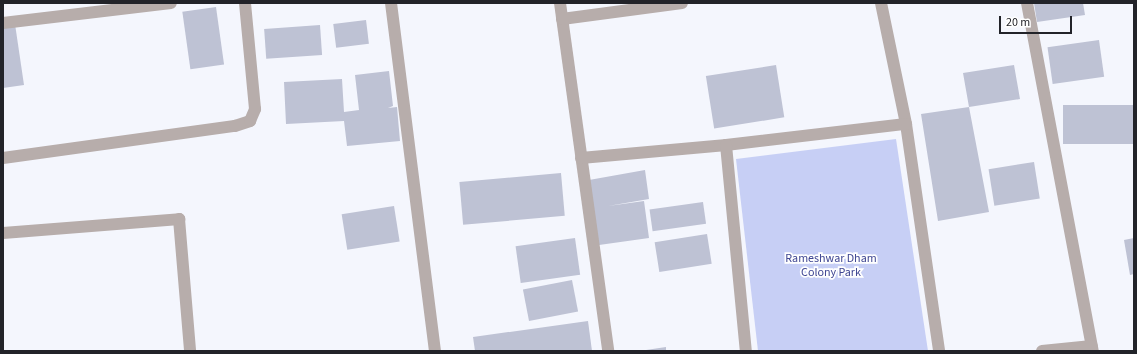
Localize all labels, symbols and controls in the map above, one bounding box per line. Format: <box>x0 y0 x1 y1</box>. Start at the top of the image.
scale bar <box>1001 8 1074 34</box>
text: 20 m <box>1006 14 1030 31</box>
park label: Rameshwar Dham Colony Park <box>785 252 877 280</box>

